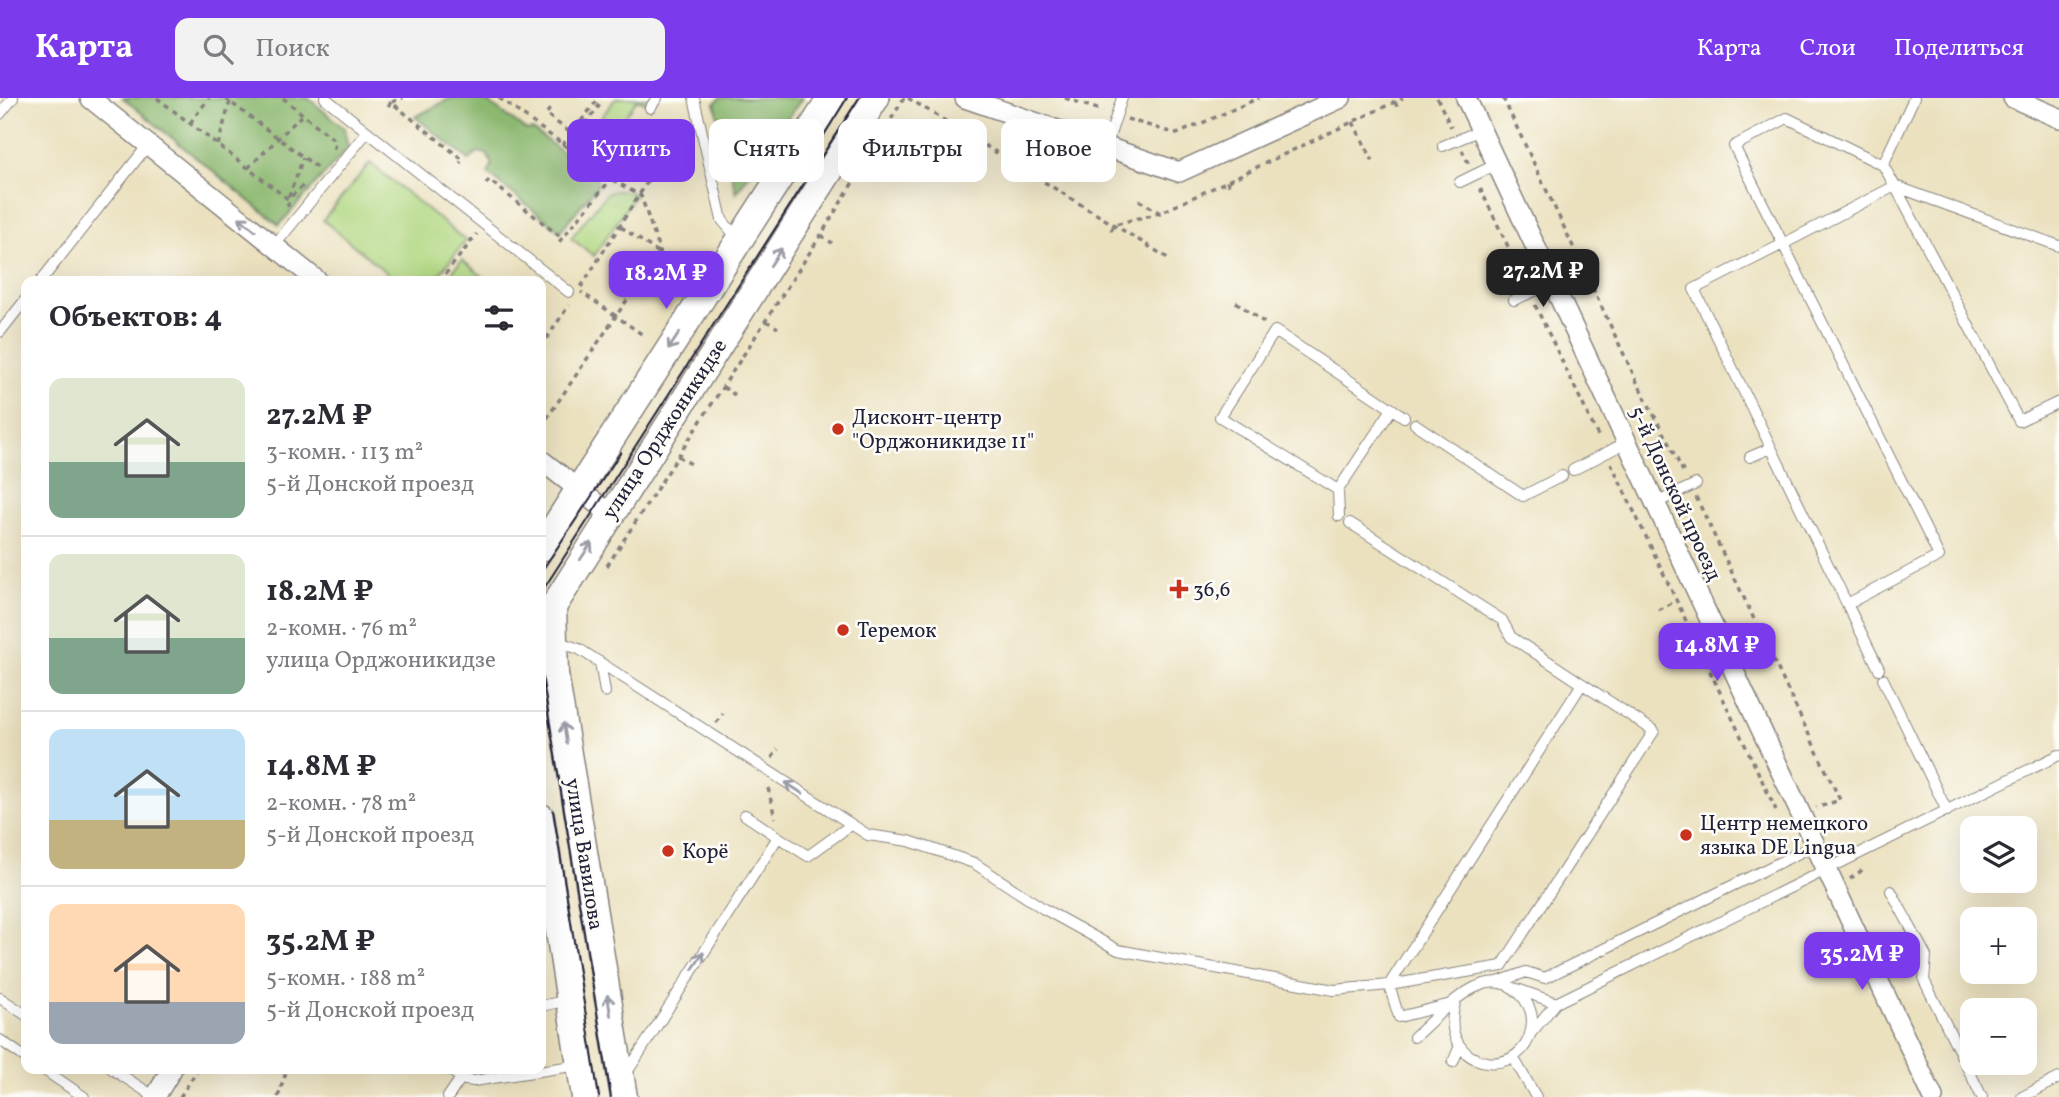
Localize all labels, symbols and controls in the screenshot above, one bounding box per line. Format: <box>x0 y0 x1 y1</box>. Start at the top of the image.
search box <box>175 18 665 81</box>
text: Карта <box>35 26 133 72</box>
icon: search <box>199 30 237 68</box>
text: Поиск <box>255 31 330 67</box>
text: Карта <box>1697 32 1762 66</box>
text: Слои <box>1800 32 1856 66</box>
text: Поделиться <box>1894 32 2024 66</box>
chip: Купить <box>567 119 695 182</box>
chip: Снять <box>709 119 824 182</box>
chip: Фильтры <box>838 119 987 182</box>
chip: Новое <box>1001 119 1116 182</box>
one-way arrow <box>238 216 256 231</box>
one-way arrow <box>769 248 783 268</box>
pin: 27.2M ₽ <box>1478 250 1608 309</box>
pin: 18.2M ₽ <box>601 252 731 311</box>
text: 27.2M ₽ <box>1502 256 1584 288</box>
text: 18.2M ₽ <box>625 258 707 290</box>
text: Объектов: 4 <box>49 297 222 339</box>
icon: filters <box>480 299 518 337</box>
one-way arrow <box>667 331 682 350</box>
street label: улица Орджоникидзе <box>596 334 735 526</box>
text: 27.2M ₽ <box>266 395 372 437</box>
street label: 5-й Донской проезд <box>1621 401 1728 586</box>
place label: Дисконт-центр "Орджоникидзе 11" <box>852 404 1034 457</box>
icon: home <box>105 406 189 490</box>
marker: Дисконт-центр "Орджоникидзе 11" <box>830 421 846 437</box>
text: 3-комн. · 113 m² <box>266 437 423 469</box>
text: 5-й Донской проезд <box>266 469 474 501</box>
one-way arrow <box>579 542 593 562</box>
text: 18.2M ₽ <box>266 571 374 613</box>
place label: 36,6 <box>1193 576 1230 605</box>
marker: 36,6 <box>1171 581 1187 597</box>
icon: home <box>105 582 189 666</box>
text: 2-комн. · 76 m² <box>266 613 417 645</box>
place label: Теремок <box>857 617 937 646</box>
marker: Теремок <box>835 622 851 638</box>
pin: 14.8M ₽ <box>1652 624 1782 683</box>
text: 14.8M ₽ <box>1675 630 1759 662</box>
text: улица Орджоникидзе <box>266 645 496 677</box>
one-way arrow <box>558 722 571 745</box>
text: 14.8M ₽ <box>266 746 377 788</box>
icon: home <box>105 757 189 841</box>
street label: улица Вавилова <box>557 776 610 932</box>
one-way arrow <box>784 781 804 795</box>
text: 2-комн. · 78 m² <box>266 788 416 820</box>
place label: Центр немецкого языка DE Lingua <box>1700 810 1868 863</box>
map controls <box>1960 816 2037 1075</box>
button: layers <box>1960 816 2037 893</box>
text: 5-й Донской проезд <box>266 820 474 852</box>
marker: Центр немецкого языка DE Lingua <box>1678 827 1694 843</box>
place label: Корё <box>682 838 729 867</box>
marker: Корё <box>660 843 676 859</box>
button: + <box>1960 907 2037 984</box>
text: 35.2M ₽ <box>266 921 375 963</box>
icon: home <box>105 932 189 1016</box>
pin: 35.2M ₽ <box>1797 932 1927 992</box>
text: 35.2M ₽ <box>1820 939 1904 971</box>
one-way arrow <box>691 952 705 971</box>
text: 5-комн. · 188 m² <box>266 963 425 995</box>
text: 5-й Донской проезд <box>266 995 474 1027</box>
one-way arrow <box>602 995 615 1017</box>
button: − <box>1960 998 2037 1075</box>

